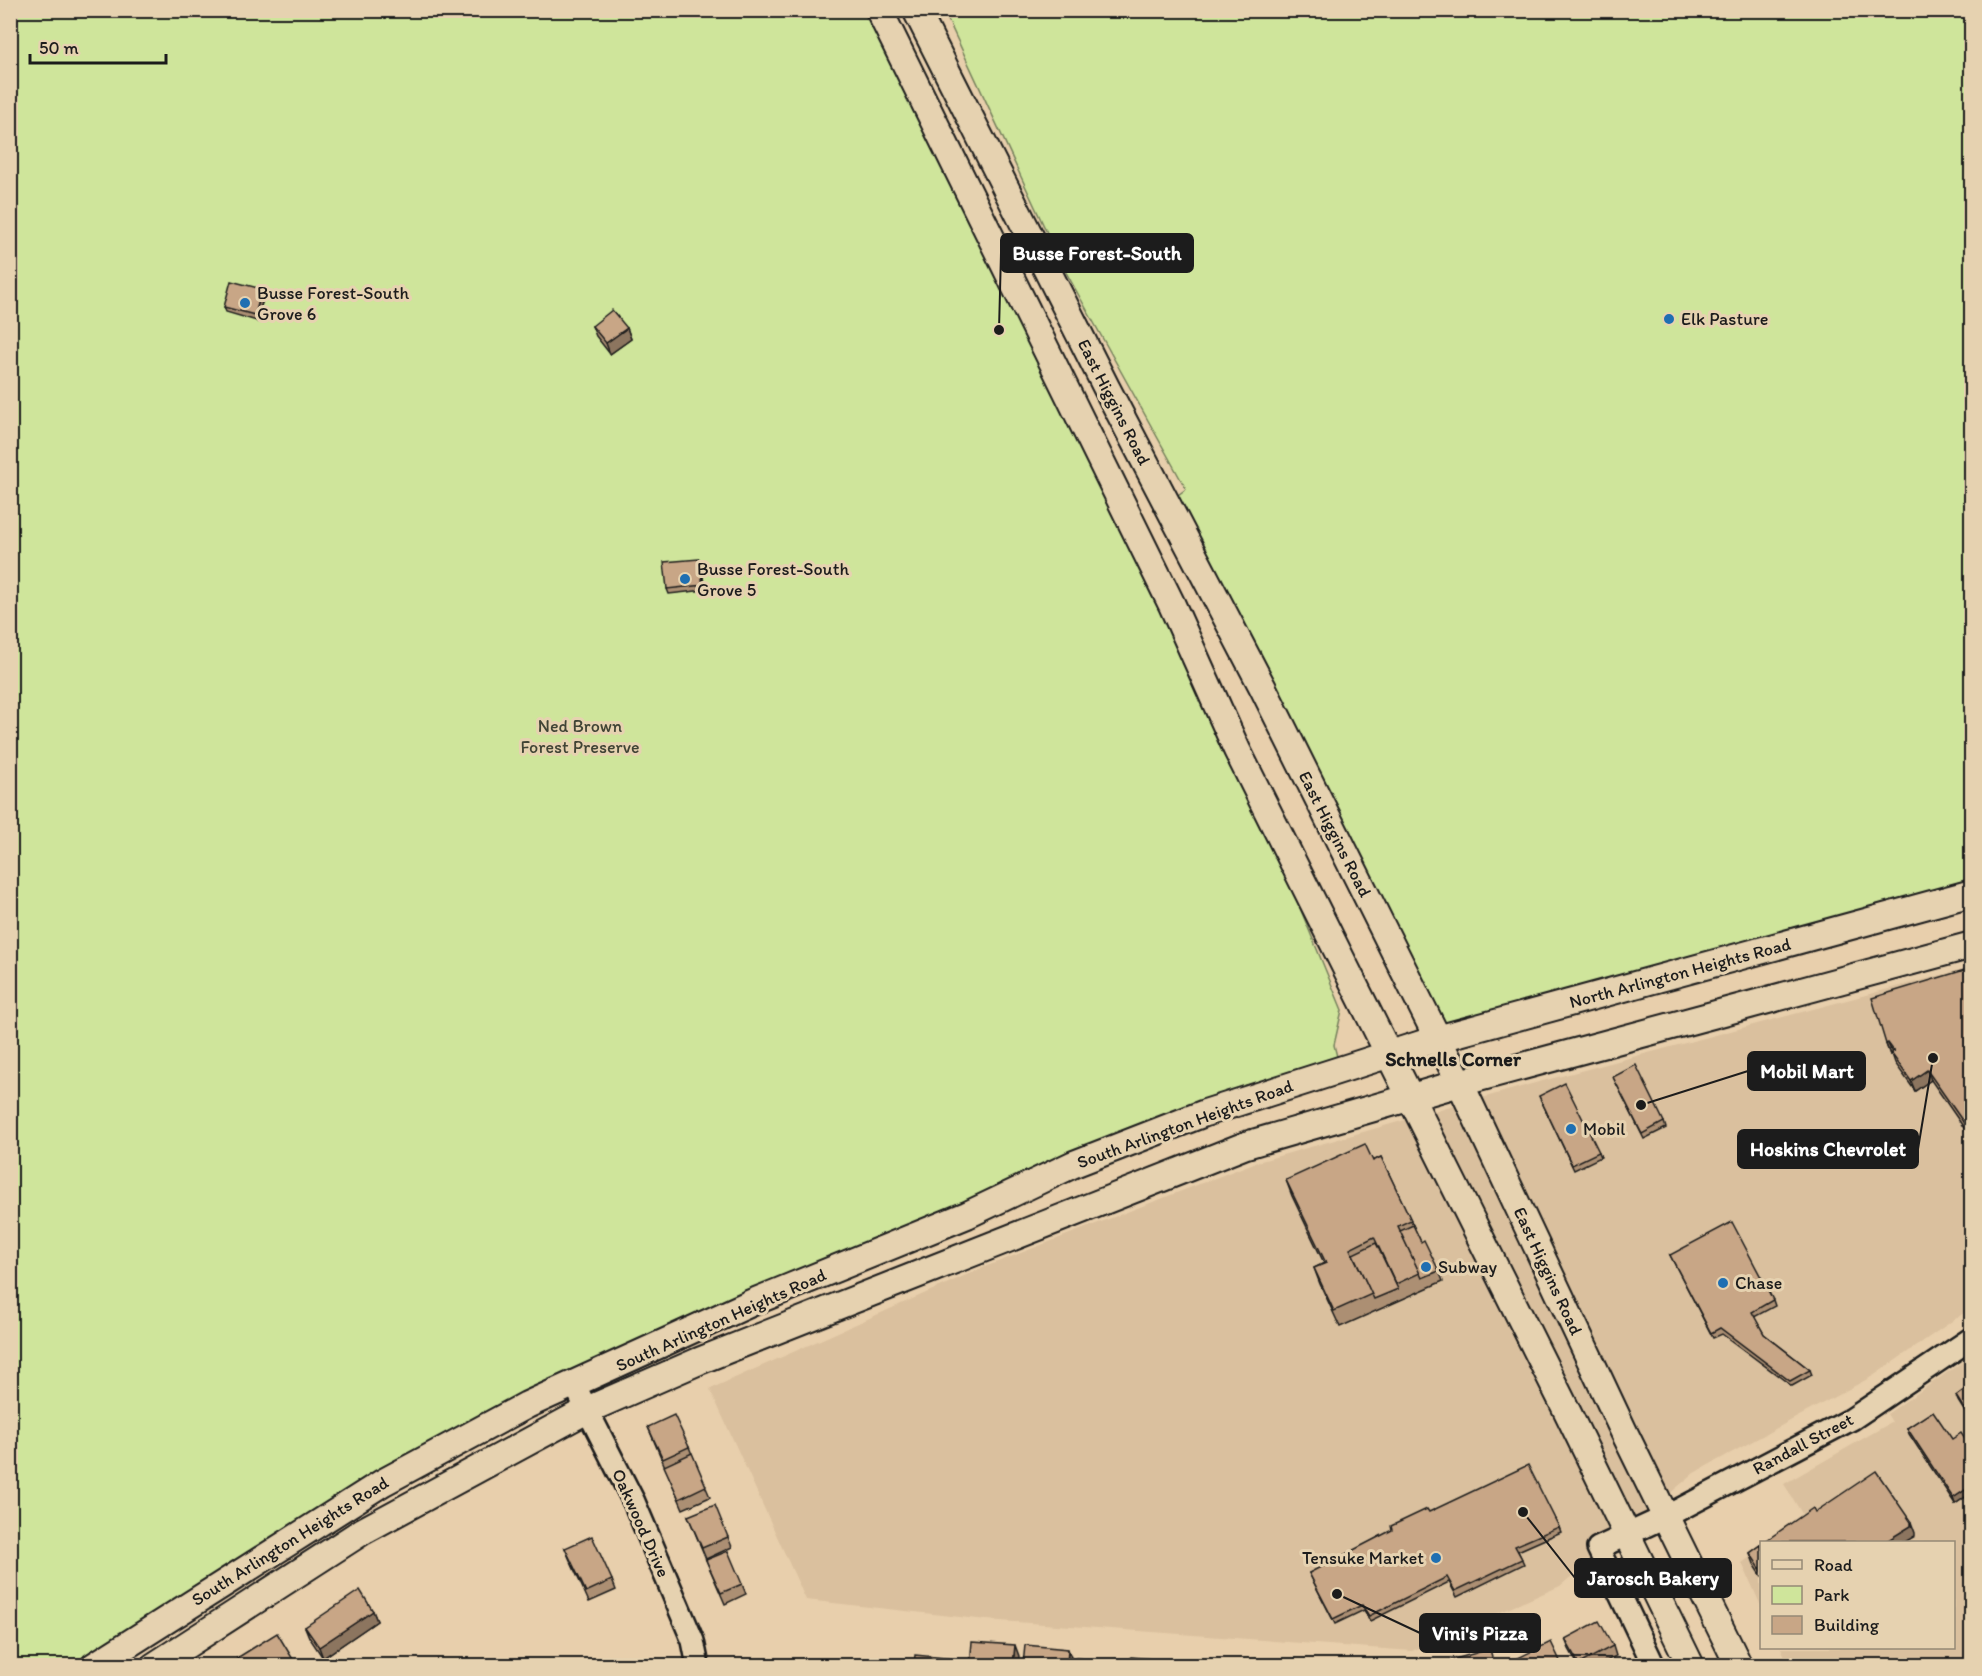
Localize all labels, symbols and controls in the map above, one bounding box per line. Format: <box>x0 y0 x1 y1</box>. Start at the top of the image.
scale bar <box>30 27 166 65</box>
text: 50 m <box>39 37 79 59</box>
callout: Busse Forest-South <box>1001 234 1193 272</box>
text: Busse Forest-South <box>1013 241 1182 265</box>
place label: Busse Forest-South Grove 6 <box>257 282 409 325</box>
marker: Busse Forest-South Grove 6 <box>238 296 252 310</box>
place label: Elk Pasture <box>1681 308 1769 330</box>
marker: Elk Pasture <box>1662 312 1676 326</box>
street label: East Higgins Road <box>1073 335 1155 469</box>
place label: Busse Forest-South Grove 5 <box>697 558 849 601</box>
marker: Busse Forest-South Grove 5 <box>678 572 692 586</box>
park label: Ned Brown Forest Preserve <box>520 715 640 758</box>
street label: East Higgins Road <box>1294 767 1376 901</box>
street label: North Arlington Heights Road <box>1567 933 1793 1013</box>
district label: Schnells Corner <box>1385 1047 1522 1071</box>
callout: Mobil Mart <box>1748 1052 1865 1090</box>
text: Mobil Mart <box>1760 1059 1854 1083</box>
street label: South Arlington Heights Road <box>1074 1075 1296 1173</box>
place label: Mobil <box>1583 1118 1625 1140</box>
marker: Mobil <box>1564 1122 1578 1136</box>
callout: Hoskins Chevrolet <box>1738 1130 1918 1168</box>
text: Hoskins Chevrolet <box>1750 1137 1906 1161</box>
street label: East Higgins Road <box>1509 1203 1587 1339</box>
place label: Subway <box>1438 1256 1498 1278</box>
marker: Subway <box>1419 1260 1433 1274</box>
street label: South Arlington Heights Road <box>612 1264 830 1376</box>
place label: Chase <box>1735 1272 1782 1294</box>
marker: Chase <box>1716 1276 1730 1290</box>
street label: Randall Street <box>1749 1408 1857 1480</box>
street label: Oakwood Drive <box>607 1465 675 1581</box>
street label: South Arlington Heights Road <box>187 1471 393 1611</box>
legend <box>1760 1541 1955 1649</box>
place label: Tensuke Market <box>1302 1547 1424 1569</box>
marker: Tensuke Market <box>1429 1551 1443 1565</box>
text: Road <box>1814 1554 1853 1576</box>
callout: Jarosch Bakery <box>1575 1559 1731 1597</box>
text: Jarosch Bakery <box>1586 1566 1719 1591</box>
text: Park <box>1814 1584 1849 1606</box>
callout: Vini's Pizza <box>1420 1614 1540 1652</box>
text: Building <box>1814 1614 1880 1636</box>
text: Vini's Pizza <box>1432 1621 1529 1645</box>

